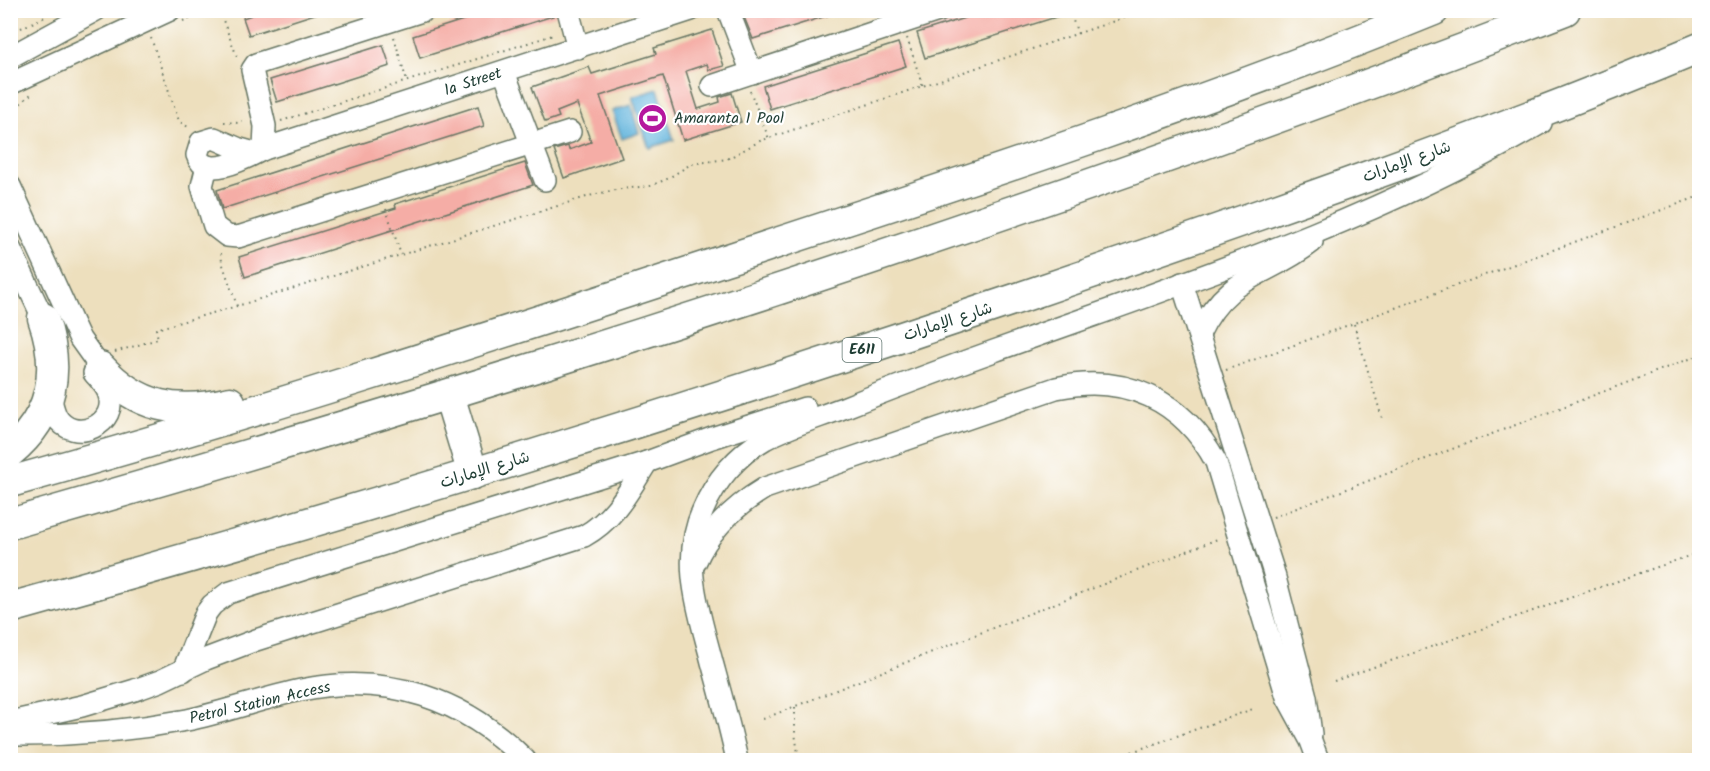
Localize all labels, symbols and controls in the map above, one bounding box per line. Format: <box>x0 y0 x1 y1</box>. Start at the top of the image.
street label: 1a Street <box>441 61 506 103</box>
sports icon: Amaranta 1 Pool <box>637 102 669 134</box>
place label: Amaranta 1 Pool <box>674 106 784 131</box>
street label: شارع الإمارات <box>1359 134 1455 190</box>
street label: شارع الإمارات <box>900 296 996 348</box>
road number: E611 <box>842 338 882 362</box>
street label: شارع الإمارات <box>437 445 533 495</box>
street label: Petrol Station Access <box>187 675 333 731</box>

